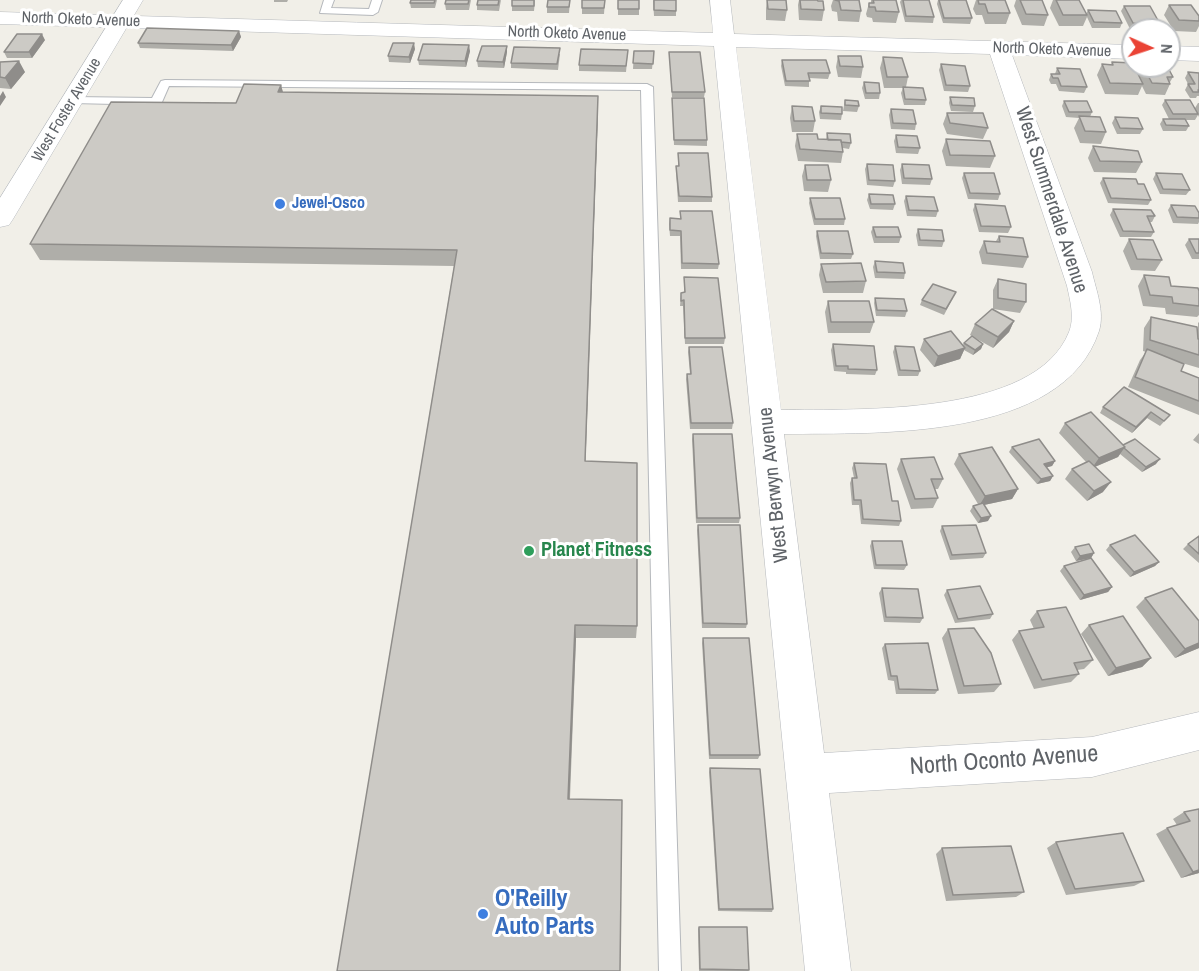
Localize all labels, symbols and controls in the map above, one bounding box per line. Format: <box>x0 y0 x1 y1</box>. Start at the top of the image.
street label: North Oketo Avenue <box>21 8 141 32</box>
north arrow <box>1121 18 1181 78</box>
street label: North Oketo Avenue <box>507 22 627 46</box>
street label: North Oketo Avenue <box>992 38 1112 62</box>
text: N <box>1156 44 1178 54</box>
street label: West Foster Avenue <box>28 55 106 165</box>
street label: West Summerdale Avenue <box>1010 104 1092 296</box>
place label: Jewel-Osco <box>292 194 365 214</box>
marker: Jewel-Osco <box>273 197 287 211</box>
street label: West Berwyn Avenue <box>754 406 794 564</box>
place label: Planet Fitness <box>541 539 652 563</box>
marker: Planet Fitness <box>522 544 536 558</box>
street label: North Oconto Avenue <box>909 740 1099 782</box>
place label: O'Reilly Auto Parts <box>495 886 595 942</box>
marker: O'Reilly Auto Parts <box>476 907 490 921</box>

